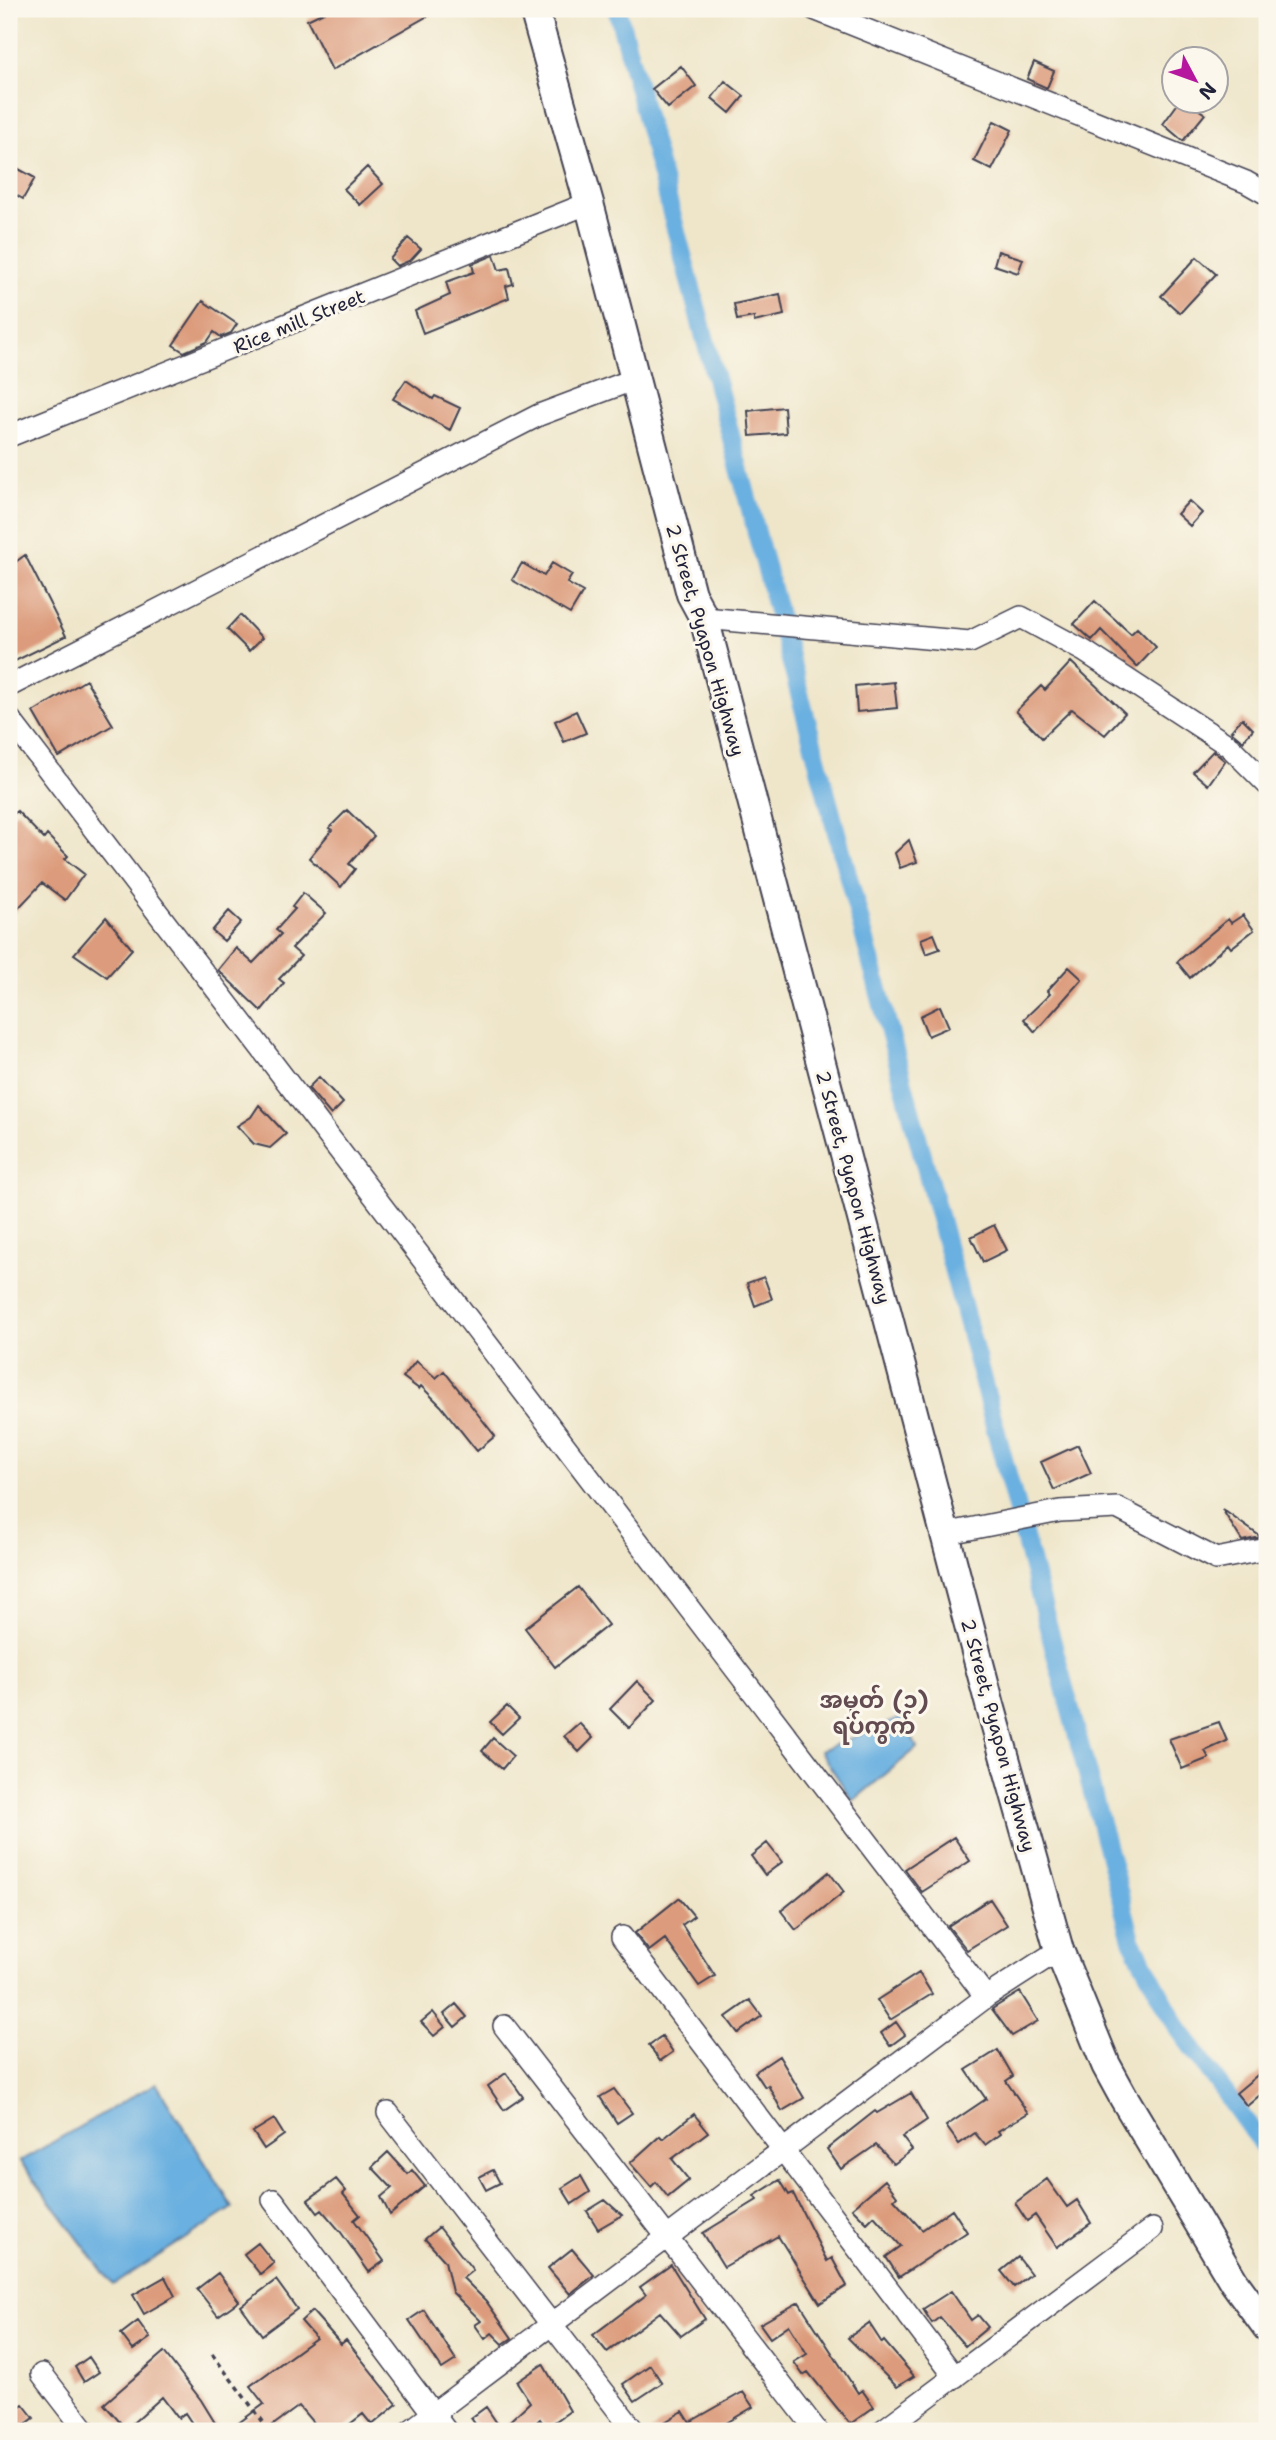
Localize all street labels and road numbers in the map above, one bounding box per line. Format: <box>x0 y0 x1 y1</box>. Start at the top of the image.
street label: Rice mill Street <box>230 284 369 359</box>
street label: 2 Street, Pyapon Highway <box>660 521 751 759</box>
street label: 2 Street, Pyapon Highway <box>810 1068 897 1307</box>
street label: 2 Street, Pyapon Highway <box>955 1616 1042 1855</box>

